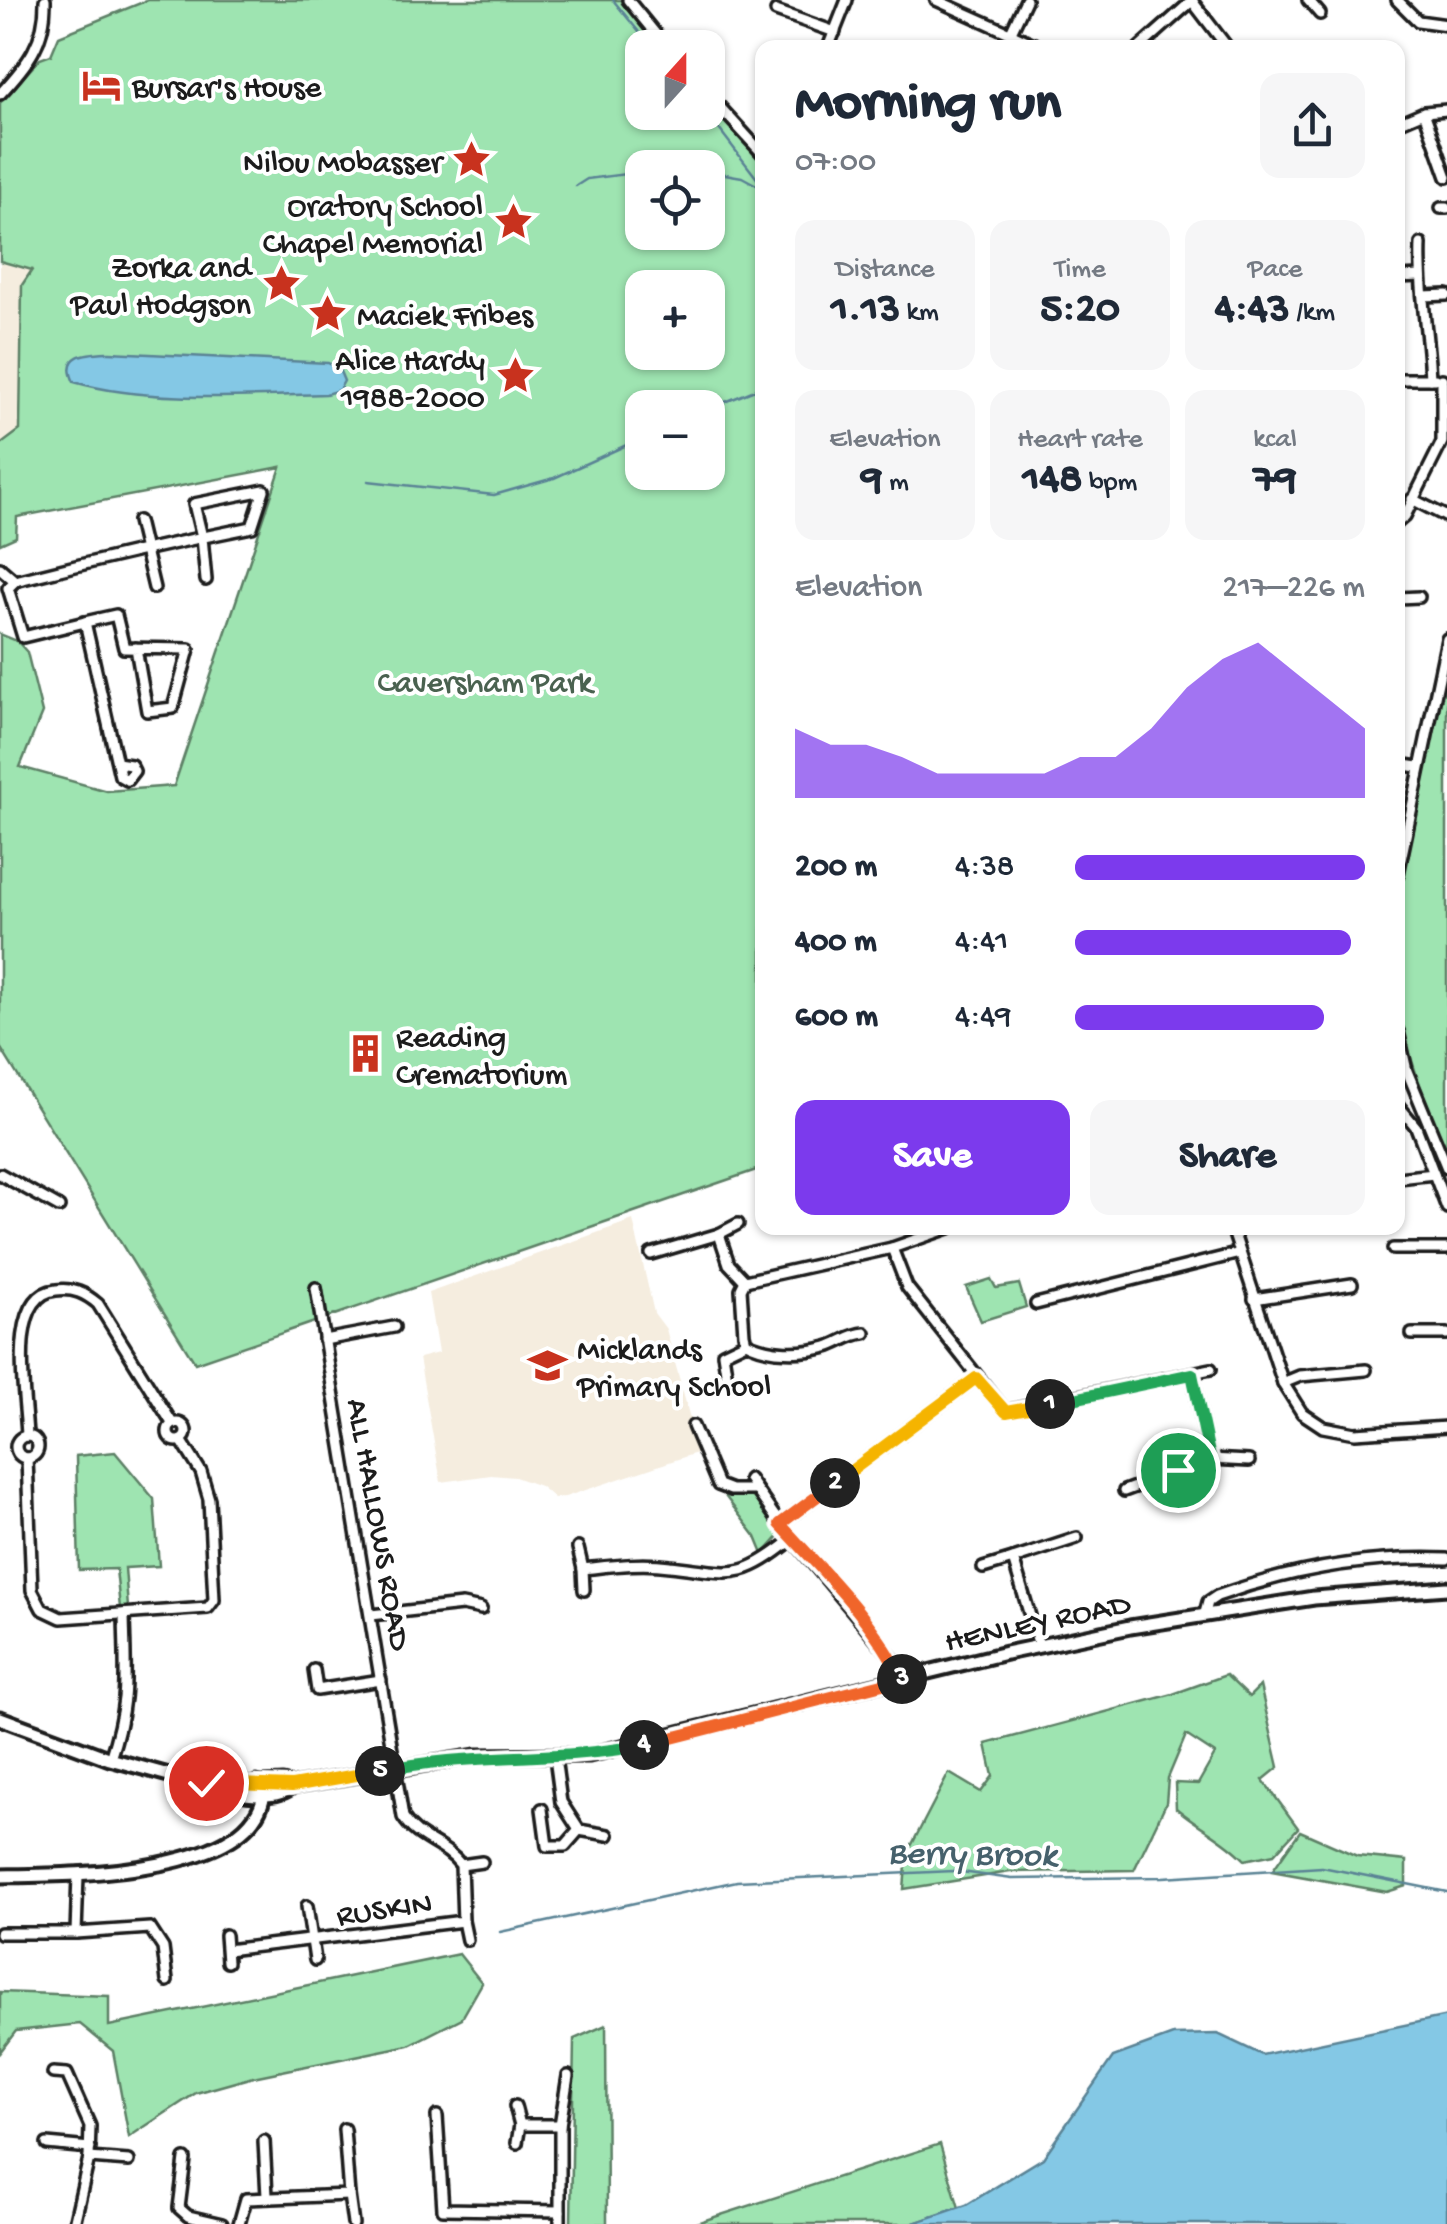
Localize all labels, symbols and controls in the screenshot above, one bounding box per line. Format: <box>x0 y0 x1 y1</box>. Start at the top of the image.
north arrow <box>625 30 725 130</box>
map controls <box>625 30 725 490</box>
hotel icon: Bursar's House <box>81 64 123 106</box>
place label: Bursar's House <box>131 71 322 109</box>
button: share <box>1260 73 1365 178</box>
text: Morning run <box>795 74 1061 138</box>
place icon: Nilou Mobasser <box>451 139 493 181</box>
text: 07:00 <box>795 144 876 182</box>
place label: Nilou Mobasser <box>243 146 445 184</box>
button: locate <box>625 150 725 250</box>
place label: Oratory School Chapel Memorial <box>263 190 483 265</box>
place icon: Oratory School Chapel Memorial <box>492 201 534 243</box>
place label: Zorka and Paul Hodgson <box>70 251 253 326</box>
text: Distance <box>836 254 934 287</box>
text: Time <box>1054 254 1106 287</box>
text: Pace <box>1248 254 1302 287</box>
place icon: Zorka and Paul Hodgson <box>260 262 302 304</box>
button: + <box>625 270 725 370</box>
text: 1.13 <box>831 287 900 336</box>
text: 5:20 <box>1040 287 1120 336</box>
text: 4:43 <box>1215 287 1290 336</box>
place icon: Maciek Fribes <box>306 292 348 334</box>
text: km <box>900 297 939 330</box>
text: /km <box>1290 297 1335 330</box>
place label: Maciek Fribes <box>357 299 534 337</box>
place label: Alice Hardy 1988-2000 <box>335 344 485 419</box>
place icon: Alice Hardy 1988-2000 <box>494 355 536 397</box>
button: − <box>625 390 725 490</box>
text: Elevation <box>829 424 941 457</box>
text: Heart rate <box>1017 424 1143 457</box>
text: kcal <box>1253 424 1297 457</box>
text: 9 <box>861 457 882 506</box>
text: 148 <box>1023 457 1082 506</box>
text: 79 <box>1254 457 1296 506</box>
text: m <box>882 467 909 500</box>
text: bpm <box>1082 467 1137 500</box>
text: Elevation <box>795 570 922 608</box>
text: 217–226 m <box>1222 570 1365 608</box>
park label: Caversham Park <box>377 666 595 704</box>
text: 200 m <box>795 849 877 887</box>
text: 4:38 <box>955 849 1014 887</box>
text: 400 m <box>795 924 877 962</box>
text: 4:41 <box>955 924 1008 962</box>
text: 600 m <box>795 999 878 1037</box>
text: 4:49 <box>955 999 1011 1037</box>
place label: Reading Crematorium <box>396 1021 568 1096</box>
building icon: Reading Crematorium <box>345 1032 387 1074</box>
button: Save <box>795 1100 1070 1215</box>
button: Share <box>1090 1100 1365 1215</box>
place label: Micklands Primary School <box>576 1333 771 1408</box>
school or university icon: Micklands Primary School <box>526 1344 568 1386</box>
pin: 1 <box>1025 1379 1075 1429</box>
text: 1 <box>1044 1387 1056 1420</box>
street label: ALL HALLOWS ROAD <box>335 1396 417 1654</box>
pin <box>1136 1428 1221 1513</box>
icon: arrive <box>1151 1443 1206 1498</box>
pin: 2 <box>810 1458 860 1508</box>
text: 2 <box>828 1466 842 1499</box>
street label: HENLEY ROAD <box>942 1587 1135 1663</box>
pin: 3 <box>877 1654 927 1704</box>
text: 3 <box>895 1662 909 1695</box>
pin: 4 <box>619 1720 669 1770</box>
text: 4 <box>637 1728 651 1761</box>
pin <box>164 1741 249 1826</box>
pin: 5 <box>355 1746 405 1796</box>
text: 5 <box>373 1754 387 1787</box>
icon: check <box>179 1756 234 1811</box>
water label: Berry Brook <box>887 1835 1060 1879</box>
street label: RUSKIN <box>334 1886 435 1937</box>

